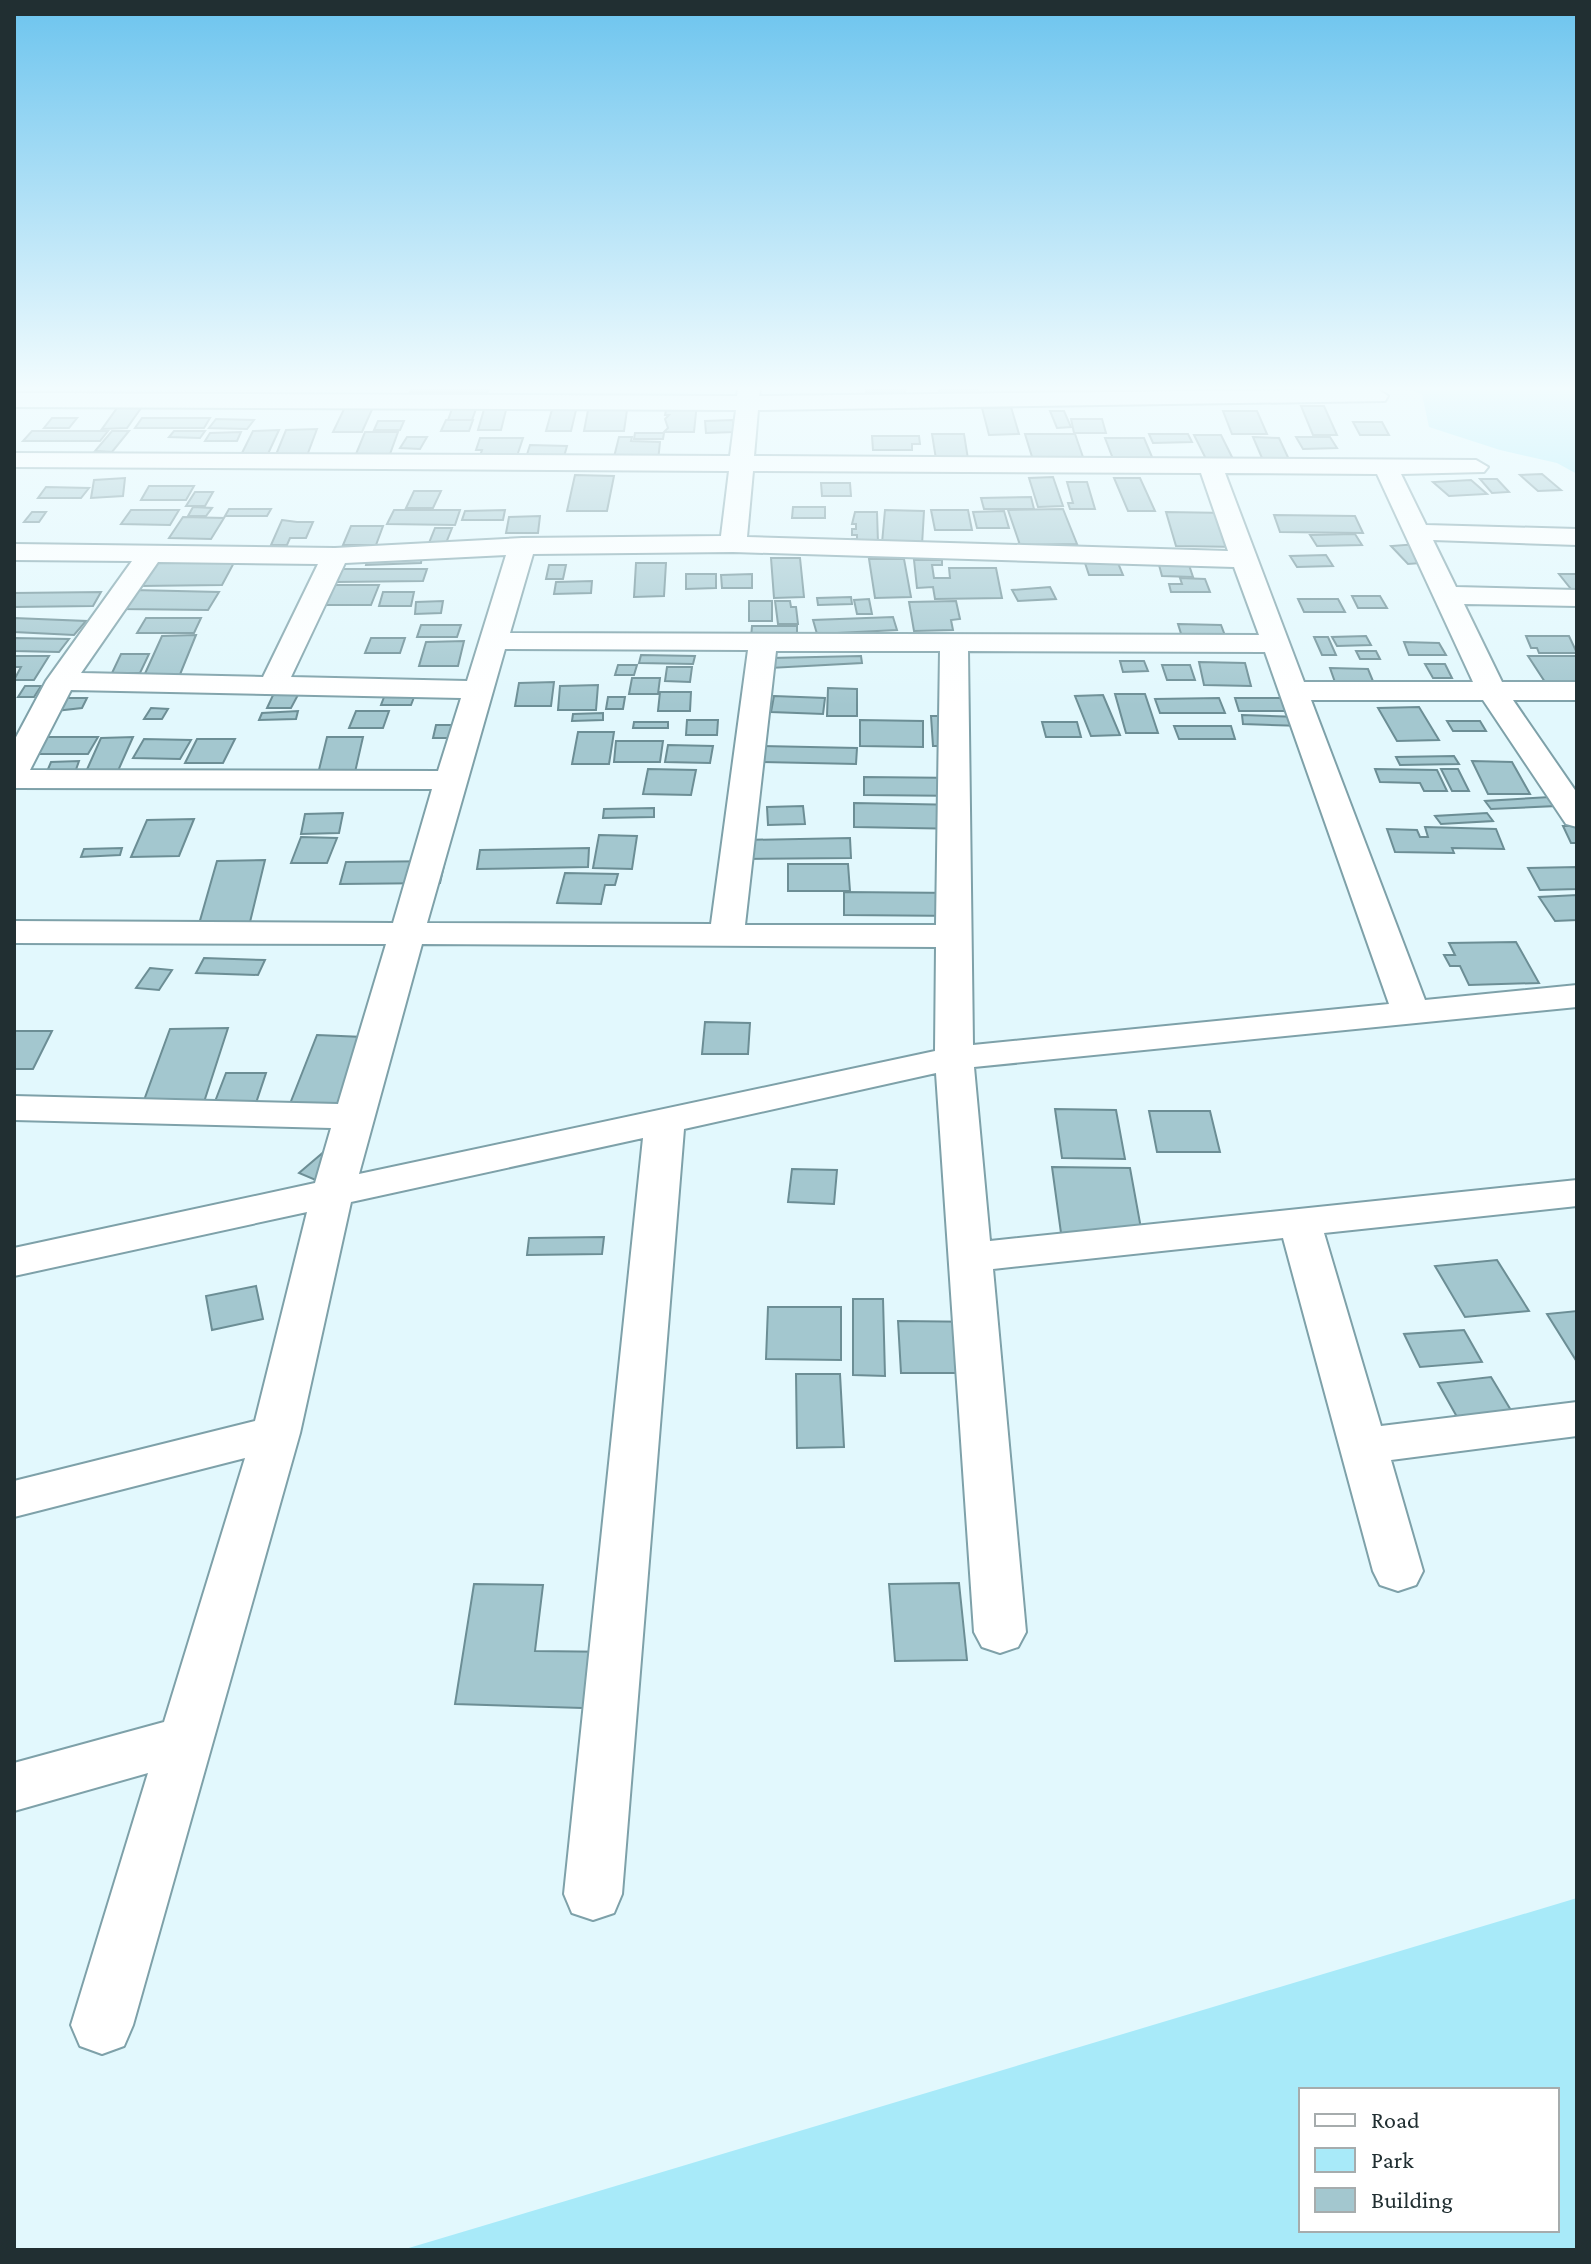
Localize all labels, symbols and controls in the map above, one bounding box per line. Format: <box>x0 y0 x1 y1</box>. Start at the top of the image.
legend <box>1299 2088 1559 2232</box>
text: Road <box>1371 2106 1420 2133</box>
text: Park <box>1371 2146 1414 2173</box>
text: Building <box>1371 2186 1453 2213</box>

